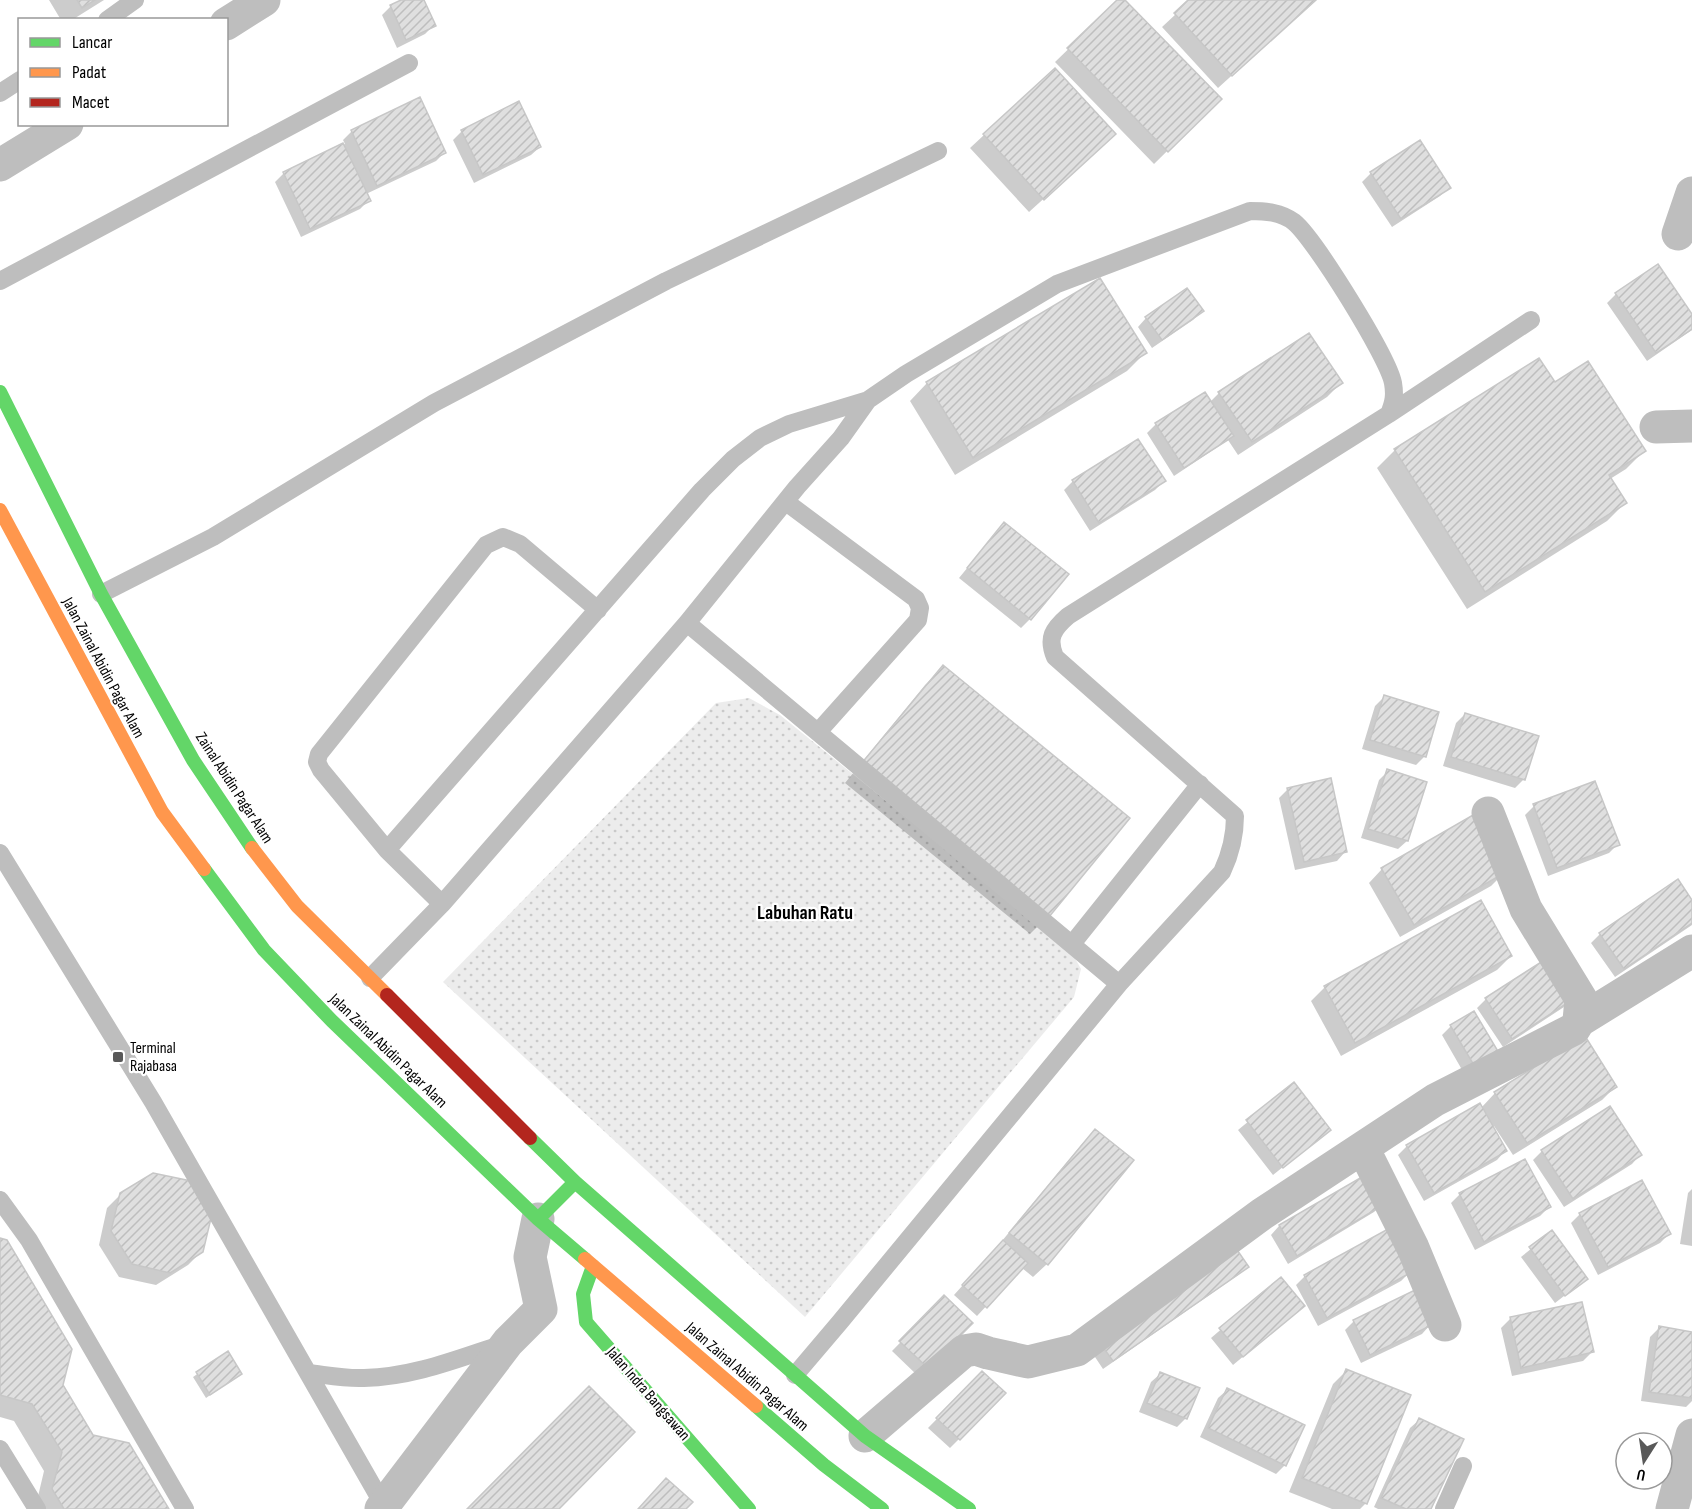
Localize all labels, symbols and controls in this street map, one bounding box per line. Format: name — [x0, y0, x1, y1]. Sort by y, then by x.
legend — [18, 18, 228, 126]
text: Lancar — [72, 32, 112, 53]
text: Padat — [72, 62, 107, 83]
text: Macet — [72, 92, 110, 113]
street label: Jalan Zainal Abidin Pagar Alam — [57, 594, 148, 742]
street label: Zainal Abidin Pagar Alam — [191, 729, 277, 847]
district label: Labuhan Ratu — [757, 901, 853, 925]
street label: Jalan Zainal Abidin Pagar Alam — [324, 989, 451, 1112]
place label: Terminal Rajabasa — [130, 1039, 177, 1076]
marker: Terminal Rajabasa — [111, 1050, 125, 1064]
street label: Jalan Zainal Abidin Pagar Alam — [681, 1318, 812, 1435]
street label: Jalan Indra Bangsawan — [602, 1343, 694, 1445]
north arrow — [1614, 1431, 1674, 1491]
text: U — [1635, 1464, 1647, 1484]

